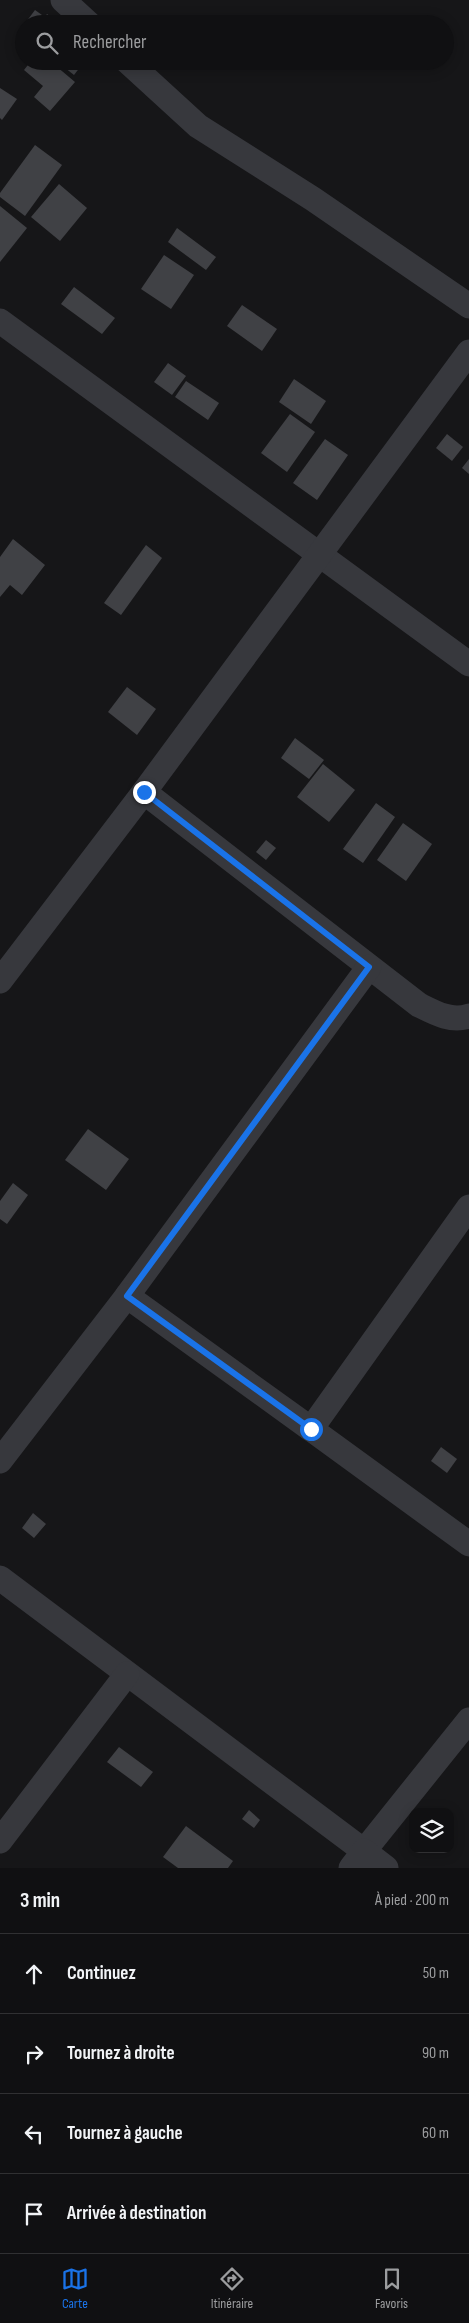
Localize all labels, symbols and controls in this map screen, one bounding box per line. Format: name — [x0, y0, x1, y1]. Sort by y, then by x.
search box — [15, 15, 454, 70]
icon: search — [33, 29, 61, 57]
text: Rechercher — [73, 31, 147, 54]
route end — [133, 781, 156, 804]
route start — [300, 1418, 323, 1441]
map controls — [409, 1808, 454, 1853]
button: layers — [409, 1808, 454, 1853]
text: 3 min — [20, 1888, 60, 1913]
text: À pied · 200 m — [375, 1891, 449, 1910]
icon: ahead — [20, 1960, 48, 1988]
text: Continuez — [67, 1962, 136, 1985]
text: 50 m — [423, 1964, 449, 1983]
icon: right — [20, 2040, 48, 2068]
text: Tournez à droite — [67, 2042, 175, 2065]
text: 90 m — [422, 2044, 449, 2063]
icon: left — [20, 2120, 48, 2148]
text: Tournez à gauche — [67, 2122, 183, 2145]
text: 60 m — [422, 2124, 449, 2143]
icon: arrive — [20, 2200, 48, 2228]
text: Arrivée à destination — [67, 2202, 207, 2225]
tab: Carte — [61, 2265, 89, 2312]
tab: Itinéraire — [211, 2265, 253, 2312]
tab: Favoris — [375, 2265, 408, 2312]

